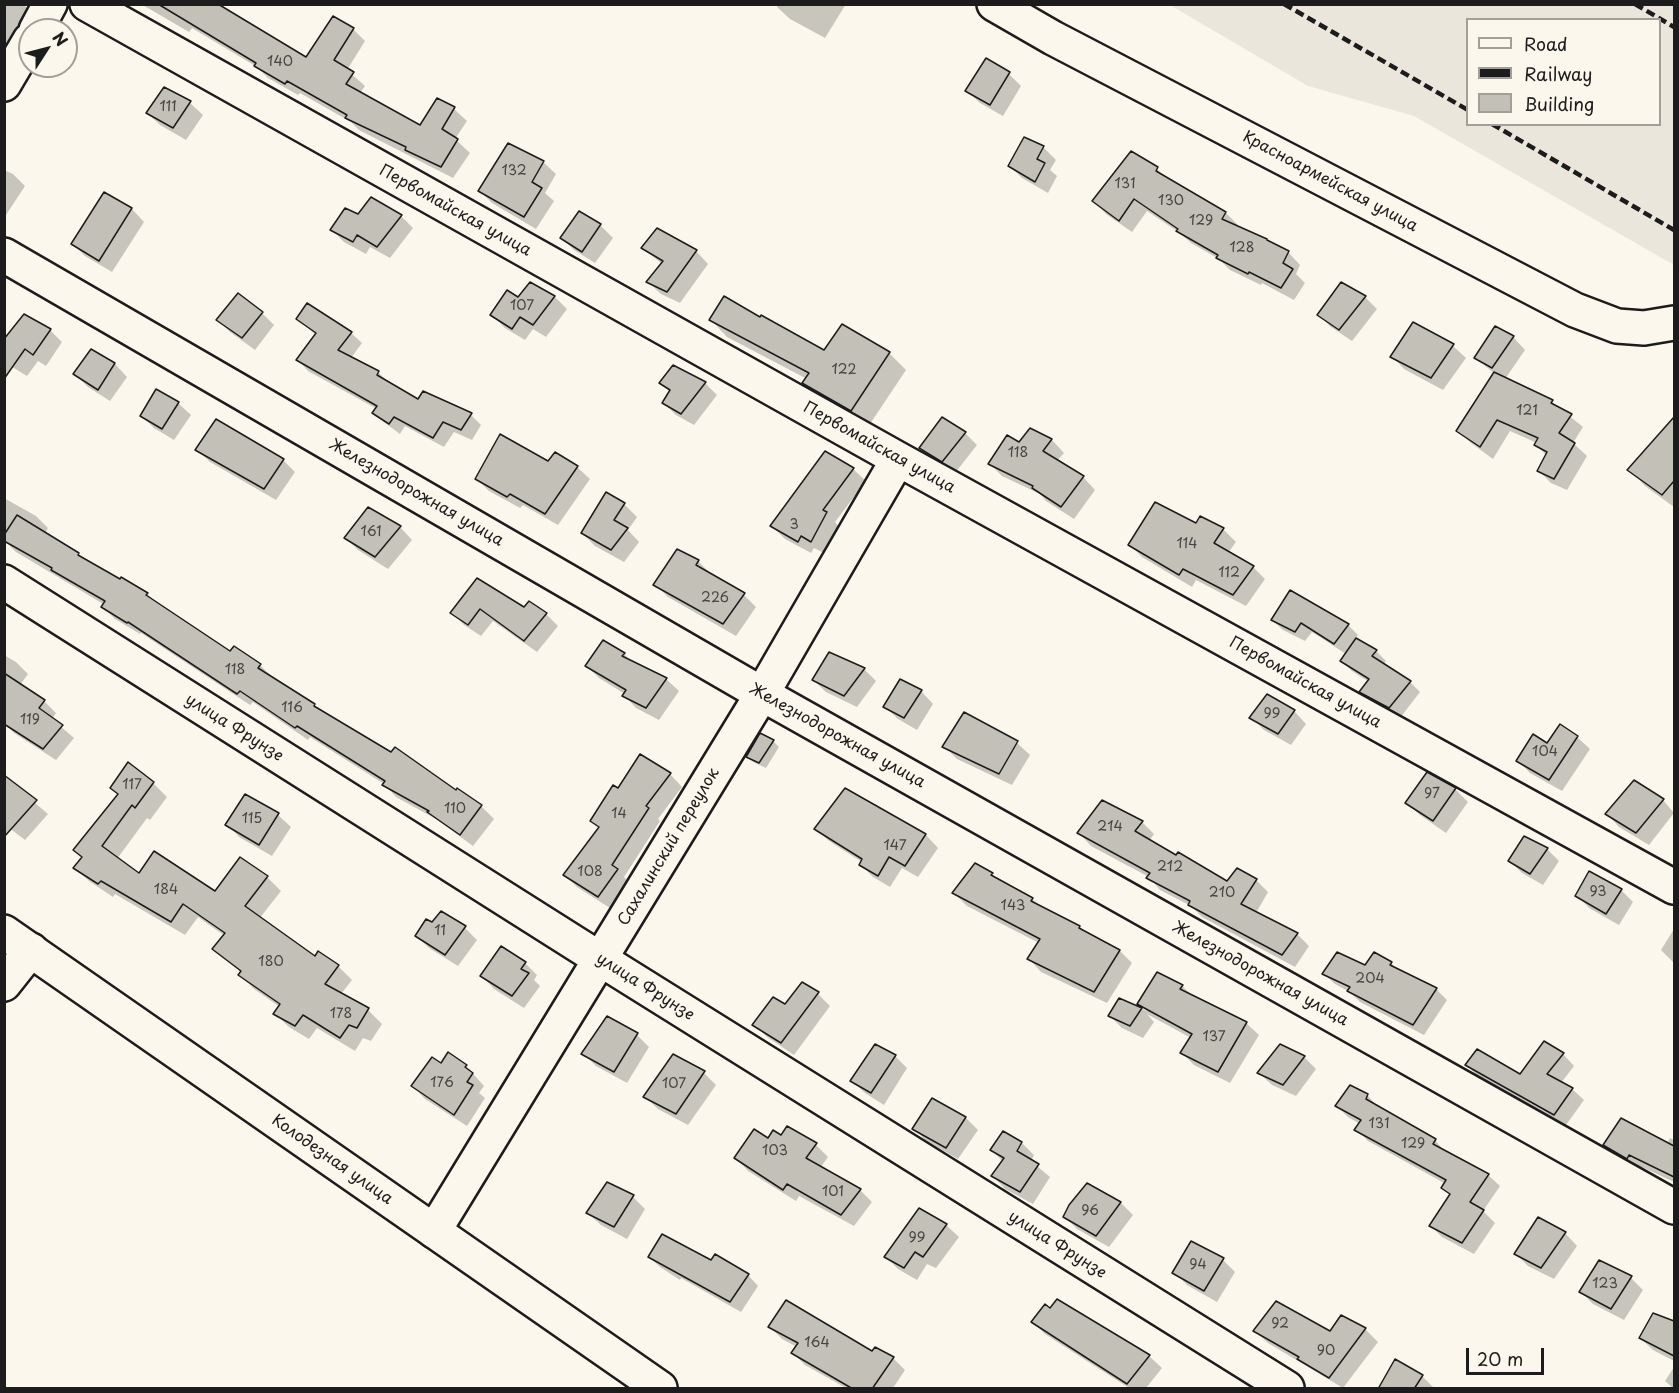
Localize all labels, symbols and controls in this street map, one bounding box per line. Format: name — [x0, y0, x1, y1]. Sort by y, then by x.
north arrow — [18, 18, 78, 78]
legend — [1466, 18, 1661, 126]
text: N — [48, 26, 74, 51]
text: Road — [1524, 30, 1568, 57]
house number: 140 — [267, 54, 293, 70]
text: Railway — [1524, 60, 1592, 87]
text: Building — [1524, 90, 1594, 117]
house number: 111 — [159, 99, 177, 115]
street label: Красноармейская улица — [1239, 128, 1421, 236]
street label: Первомайская улица — [376, 161, 534, 261]
house number: 132 — [501, 163, 527, 179]
house number: 131 — [1115, 176, 1135, 192]
house number: 130 — [1158, 193, 1184, 209]
house number: 129 — [1189, 213, 1213, 229]
house number: 128 — [1230, 240, 1254, 256]
house number: 107 — [510, 298, 534, 314]
house number: 122 — [831, 362, 857, 378]
street label: Первомайская улица — [800, 398, 958, 498]
house number: 121 — [1516, 403, 1538, 419]
street label: Железнодорожная улица — [325, 435, 507, 551]
house number: 118 — [1008, 445, 1028, 461]
house number: 3 — [789, 517, 799, 533]
house number: 161 — [361, 524, 381, 540]
house number: 114 — [1177, 536, 1197, 552]
house number: 112 — [1218, 565, 1240, 581]
house number: 226 — [701, 590, 729, 606]
street label: Первомайская улица — [1226, 633, 1384, 733]
house number: 118 — [225, 662, 245, 678]
street label: Железнодорожная улица — [746, 680, 928, 792]
street label: улица Фрунзе — [181, 690, 287, 766]
house number: 116 — [281, 700, 303, 716]
house number: 99 — [1263, 706, 1281, 722]
house number: 119 — [20, 712, 40, 728]
house number: 104 — [1532, 744, 1558, 760]
street label: Сахалинский переулок — [614, 765, 724, 929]
house number: 117 — [122, 777, 142, 793]
house number: 97 — [1424, 786, 1440, 802]
house number: 110 — [444, 801, 466, 817]
house number: 14 — [611, 806, 627, 822]
house number: 115 — [242, 811, 262, 827]
house number: 214 — [1097, 819, 1123, 835]
house number: 147 — [883, 838, 907, 854]
house number: 212 — [1157, 859, 1183, 875]
house number: 108 — [577, 864, 603, 880]
house number: 184 — [154, 882, 178, 898]
house number: 93 — [1589, 884, 1607, 900]
house number: 210 — [1209, 885, 1235, 901]
house number: 143 — [1001, 898, 1025, 914]
street label: Железнодорожная улица — [1169, 918, 1351, 1030]
house number: 11 — [434, 923, 446, 939]
street label: улица Фрунзе — [592, 949, 698, 1025]
house number: 180 — [258, 954, 284, 970]
house number: 204 — [1355, 971, 1385, 987]
house number: 178 — [330, 1006, 352, 1022]
house number: 137 — [1202, 1029, 1226, 1045]
house number: 176 — [430, 1075, 454, 1091]
house number: 107 — [662, 1076, 686, 1092]
street label: Колодезная улица — [268, 1111, 396, 1209]
house number: 131 — [1369, 1116, 1389, 1132]
house number: 129 — [1401, 1136, 1425, 1152]
house number: 103 — [762, 1143, 788, 1159]
house number: 101 — [822, 1184, 844, 1200]
house number: 96 — [1081, 1203, 1099, 1219]
street label: улица Фрунзе — [1004, 1207, 1110, 1283]
house number: 99 — [908, 1230, 926, 1246]
house number: 94 — [1189, 1257, 1207, 1273]
house number: 123 — [1592, 1276, 1618, 1292]
house number: 92 — [1271, 1316, 1289, 1332]
house number: 164 — [804, 1335, 830, 1351]
scale bar — [1469, 1336, 1547, 1374]
house number: 90 — [1317, 1343, 1335, 1359]
text: 20 m — [1477, 1345, 1523, 1372]

